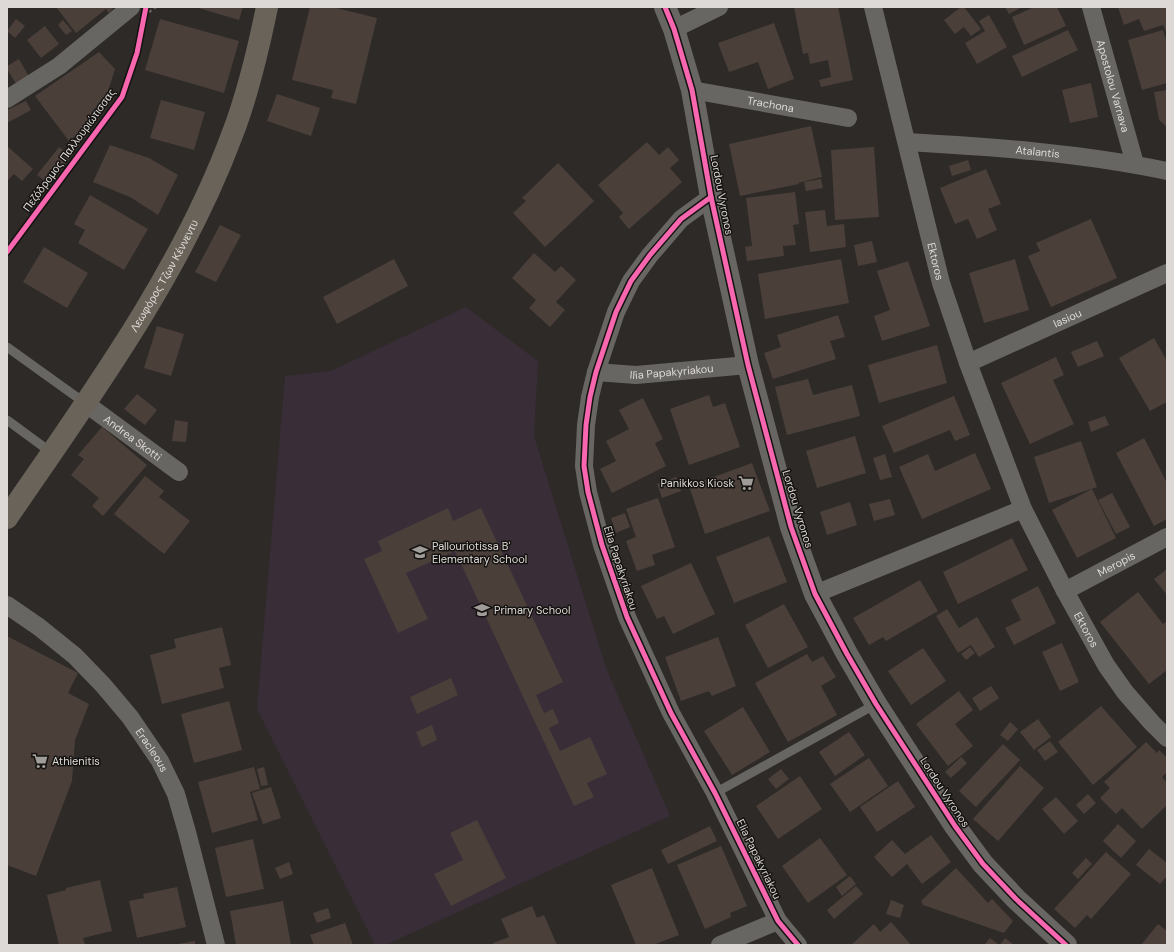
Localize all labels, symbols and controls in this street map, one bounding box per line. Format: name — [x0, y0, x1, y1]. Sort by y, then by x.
street label: Apostolou Varnava — [1094, 38, 1133, 134]
street label: Πεζόδρομος Παλλουριώτισσας — [20, 86, 118, 214]
street label: Trachona — [746, 93, 795, 115]
street label: Atalantis — [1015, 143, 1060, 161]
street label: Lordou Vyronos — [707, 154, 737, 236]
street label: Λεωφόρος Τζων Κέννεντυ — [127, 217, 201, 334]
street label: Ektoros — [924, 241, 947, 282]
street label: Iasiou — [1051, 306, 1084, 331]
street label: Ilia Papakyriakou — [629, 361, 714, 382]
street label: Andrea Skotti — [101, 412, 164, 464]
street label: Lordou Vyronos — [779, 468, 817, 550]
supermarket icon: Panikkos Kiosk — [737, 474, 755, 492]
place label: Panikkos Kiosk — [661, 476, 734, 490]
street label: Elia Papakyriakou — [601, 524, 641, 612]
place label: Pallouriotissa B' Elementary School — [432, 539, 527, 566]
school or university icon: Pallouriotissa B' Elementary School — [411, 543, 429, 561]
street label: Meropis — [1095, 548, 1138, 580]
school or university icon: Primary School — [473, 601, 491, 619]
place label: Primary School — [494, 603, 570, 617]
street label: Ektoros — [1071, 609, 1102, 650]
street label: Eracleous — [133, 725, 171, 774]
supermarket icon: Athienitis — [31, 752, 49, 770]
place label: Athienitis — [52, 754, 100, 768]
street label: Lordou Vyronos — [917, 754, 973, 830]
street label: Elia Papakyriakou — [734, 817, 784, 901]

